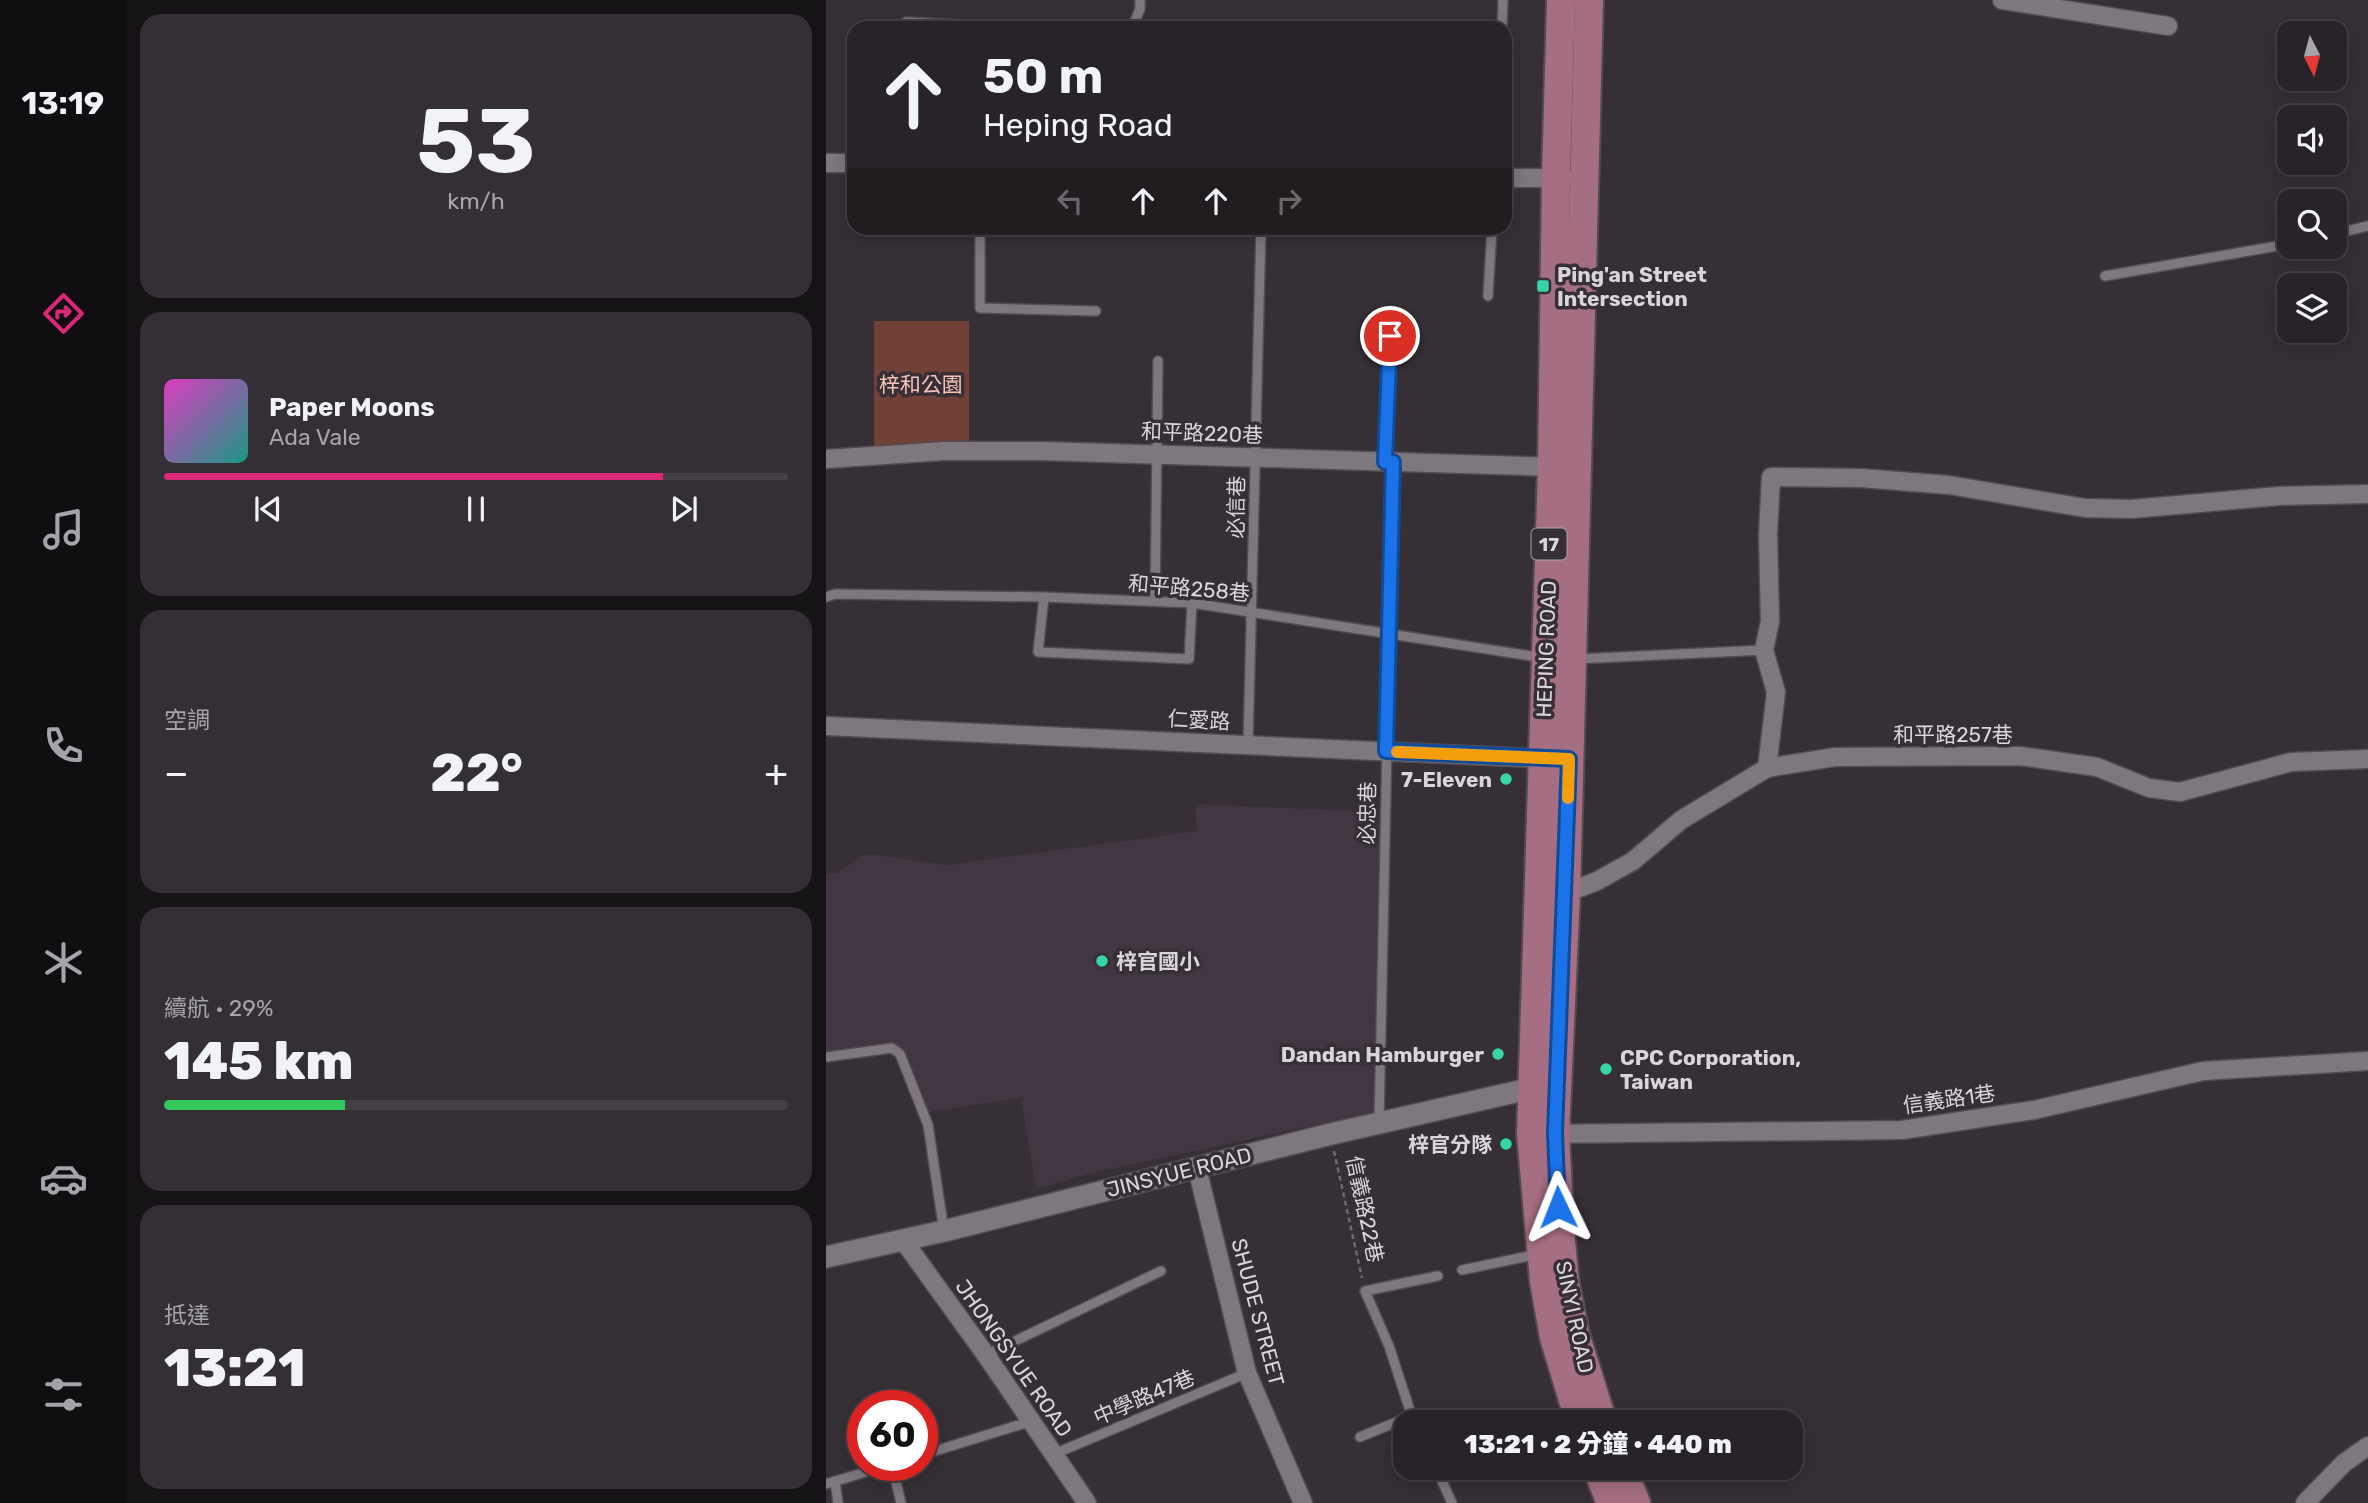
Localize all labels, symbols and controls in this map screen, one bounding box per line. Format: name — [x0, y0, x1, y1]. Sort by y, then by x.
north arrow — [2277, 21, 2347, 91]
map controls — [2277, 21, 2347, 343]
text: 50 m — [983, 47, 1103, 105]
icon: ahead — [868, 49, 959, 140]
text: 13:19 — [22, 84, 104, 122]
text: 53 — [417, 87, 535, 195]
button: sound — [2277, 105, 2347, 175]
text: Heping Road — [983, 106, 1173, 144]
icon: left — [1051, 182, 1089, 220]
icon: ahead — [1124, 182, 1162, 220]
icon: ahead — [1197, 182, 1235, 220]
icon: right — [1270, 182, 1308, 220]
text: km/h — [447, 187, 505, 215]
button: search — [2277, 189, 2347, 259]
place label: Ping'an Street Intersection — [1557, 262, 1707, 311]
button: layers — [2277, 273, 2347, 343]
marker: Ping'an Street Intersection — [1535, 278, 1551, 294]
icon: directions — [39, 289, 88, 338]
pin — [1360, 306, 1420, 366]
icon: arrive — [1371, 317, 1409, 355]
park label: 梓和公園 — [879, 372, 963, 397]
text: Paper Moons — [269, 392, 435, 423]
street label: 和平路220巷 — [1141, 418, 1263, 448]
text: Ada Vale — [269, 423, 361, 451]
street label: 必信巷 — [1223, 475, 1249, 539]
icon: previous — [249, 490, 287, 528]
icon: pause — [457, 490, 495, 528]
icon: next — [665, 490, 703, 528]
icon: music — [39, 505, 88, 554]
road number: 17 — [1532, 528, 1566, 559]
street label: 和平路258巷 — [1127, 570, 1251, 606]
street label: HEPING ROAD — [1531, 580, 1561, 718]
text: 空調 — [164, 706, 210, 734]
street label: 仁愛路 — [1167, 706, 1231, 734]
icon: phone — [39, 721, 88, 770]
street label: 和平路257巷 — [1893, 722, 2013, 747]
text: 22° — [430, 742, 523, 804]
text: − — [164, 750, 189, 796]
text: + — [764, 750, 788, 796]
place label: 7-Eleven — [1401, 767, 1492, 792]
marker: 7-Eleven — [1498, 771, 1514, 787]
street label: 必忠巷 — [1354, 781, 1380, 845]
icon: climate — [39, 938, 88, 987]
place label: 梓官國小 — [1116, 949, 1200, 974]
marker: 梓官國小 — [1094, 953, 1110, 969]
text: 續航 · 29% — [164, 994, 274, 1022]
text: 145 km — [164, 1030, 354, 1092]
place label: Dandan Hamburger — [1281, 1042, 1484, 1067]
place label: CPC Corporation, Taiwan — [1620, 1045, 1801, 1094]
marker: Dandan Hamburger — [1490, 1046, 1506, 1062]
marker: CPC Corporation, Taiwan — [1598, 1061, 1614, 1077]
street label: 信義路1巷 — [1901, 1080, 1997, 1118]
place label: 梓官分隊 — [1408, 1132, 1493, 1157]
marker: 梓官分隊 — [1498, 1136, 1514, 1152]
street label: JINSYUE ROAD — [1104, 1142, 1254, 1202]
street label: 信義路22巷 — [1341, 1153, 1389, 1265]
icon: car — [39, 1154, 88, 1203]
position arrow — [1521, 1170, 1595, 1244]
street label: SHUDE STREET — [1226, 1236, 1290, 1388]
street label: SINYI ROAD — [1551, 1259, 1599, 1375]
street label: JHONGSYUE ROAD — [950, 1275, 1078, 1441]
text: 抵達 — [164, 1301, 210, 1329]
text: 13:21 — [164, 1337, 306, 1399]
street label: 中學路47巷 — [1090, 1365, 1198, 1429]
icon: filters — [39, 1370, 88, 1419]
speed limit sign: 60 — [847, 1390, 938, 1481]
text: 13:21 · 2 分鐘 · 440 m — [1464, 1429, 1732, 1460]

